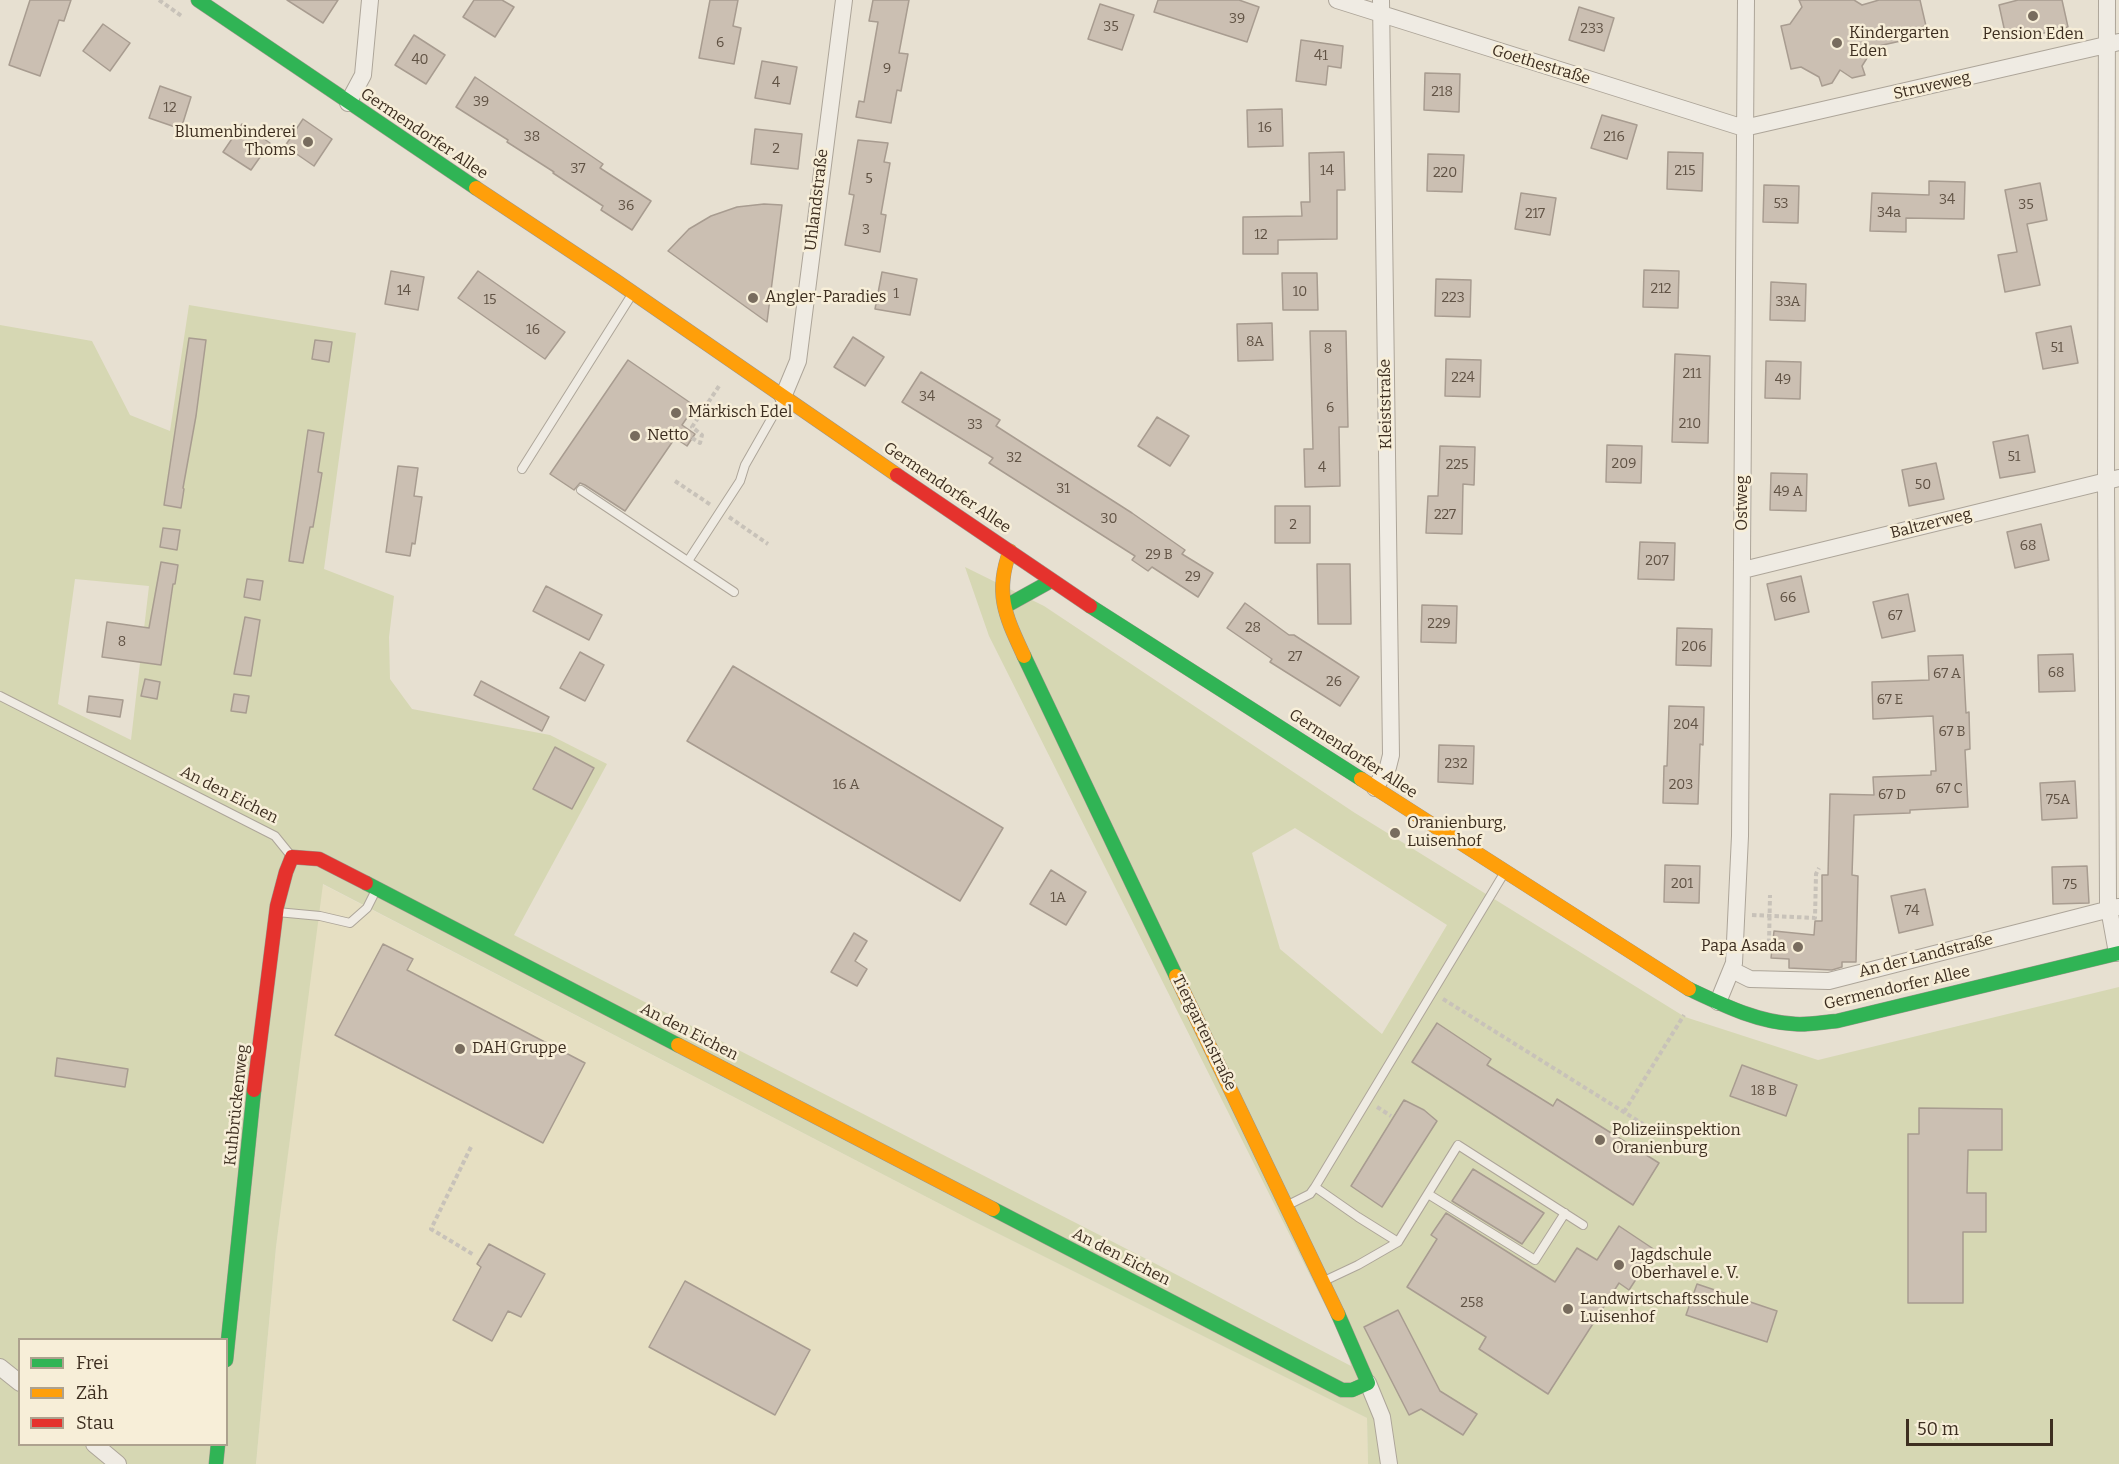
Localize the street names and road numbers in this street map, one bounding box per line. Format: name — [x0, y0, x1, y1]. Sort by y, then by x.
street label: Goethestraße — [1490, 41, 1592, 89]
street label: Struveweg — [1892, 68, 1972, 104]
street label: Germendorfer Allee — [357, 84, 491, 184]
street label: Uhlandstraße — [801, 148, 833, 252]
street label: Kleiststraße — [1376, 359, 1396, 449]
street label: Germendorfer Allee — [880, 438, 1014, 538]
street label: Ostweg — [1733, 475, 1753, 531]
street label: Baltzerweg — [1888, 505, 1974, 543]
street label: Germendorfer Allee — [1285, 705, 1421, 803]
street label: An den Eichen — [177, 762, 281, 828]
street label: An der Landstraße — [1857, 930, 1995, 982]
street label: Germendorfer Allee — [1822, 962, 1972, 1014]
street label: Tiergartenstraße — [1168, 972, 1240, 1094]
street label: An den Eichen — [637, 999, 741, 1065]
street label: Kuhbrückenweg — [221, 1043, 253, 1167]
street label: An den Eichen — [1069, 1224, 1173, 1290]

